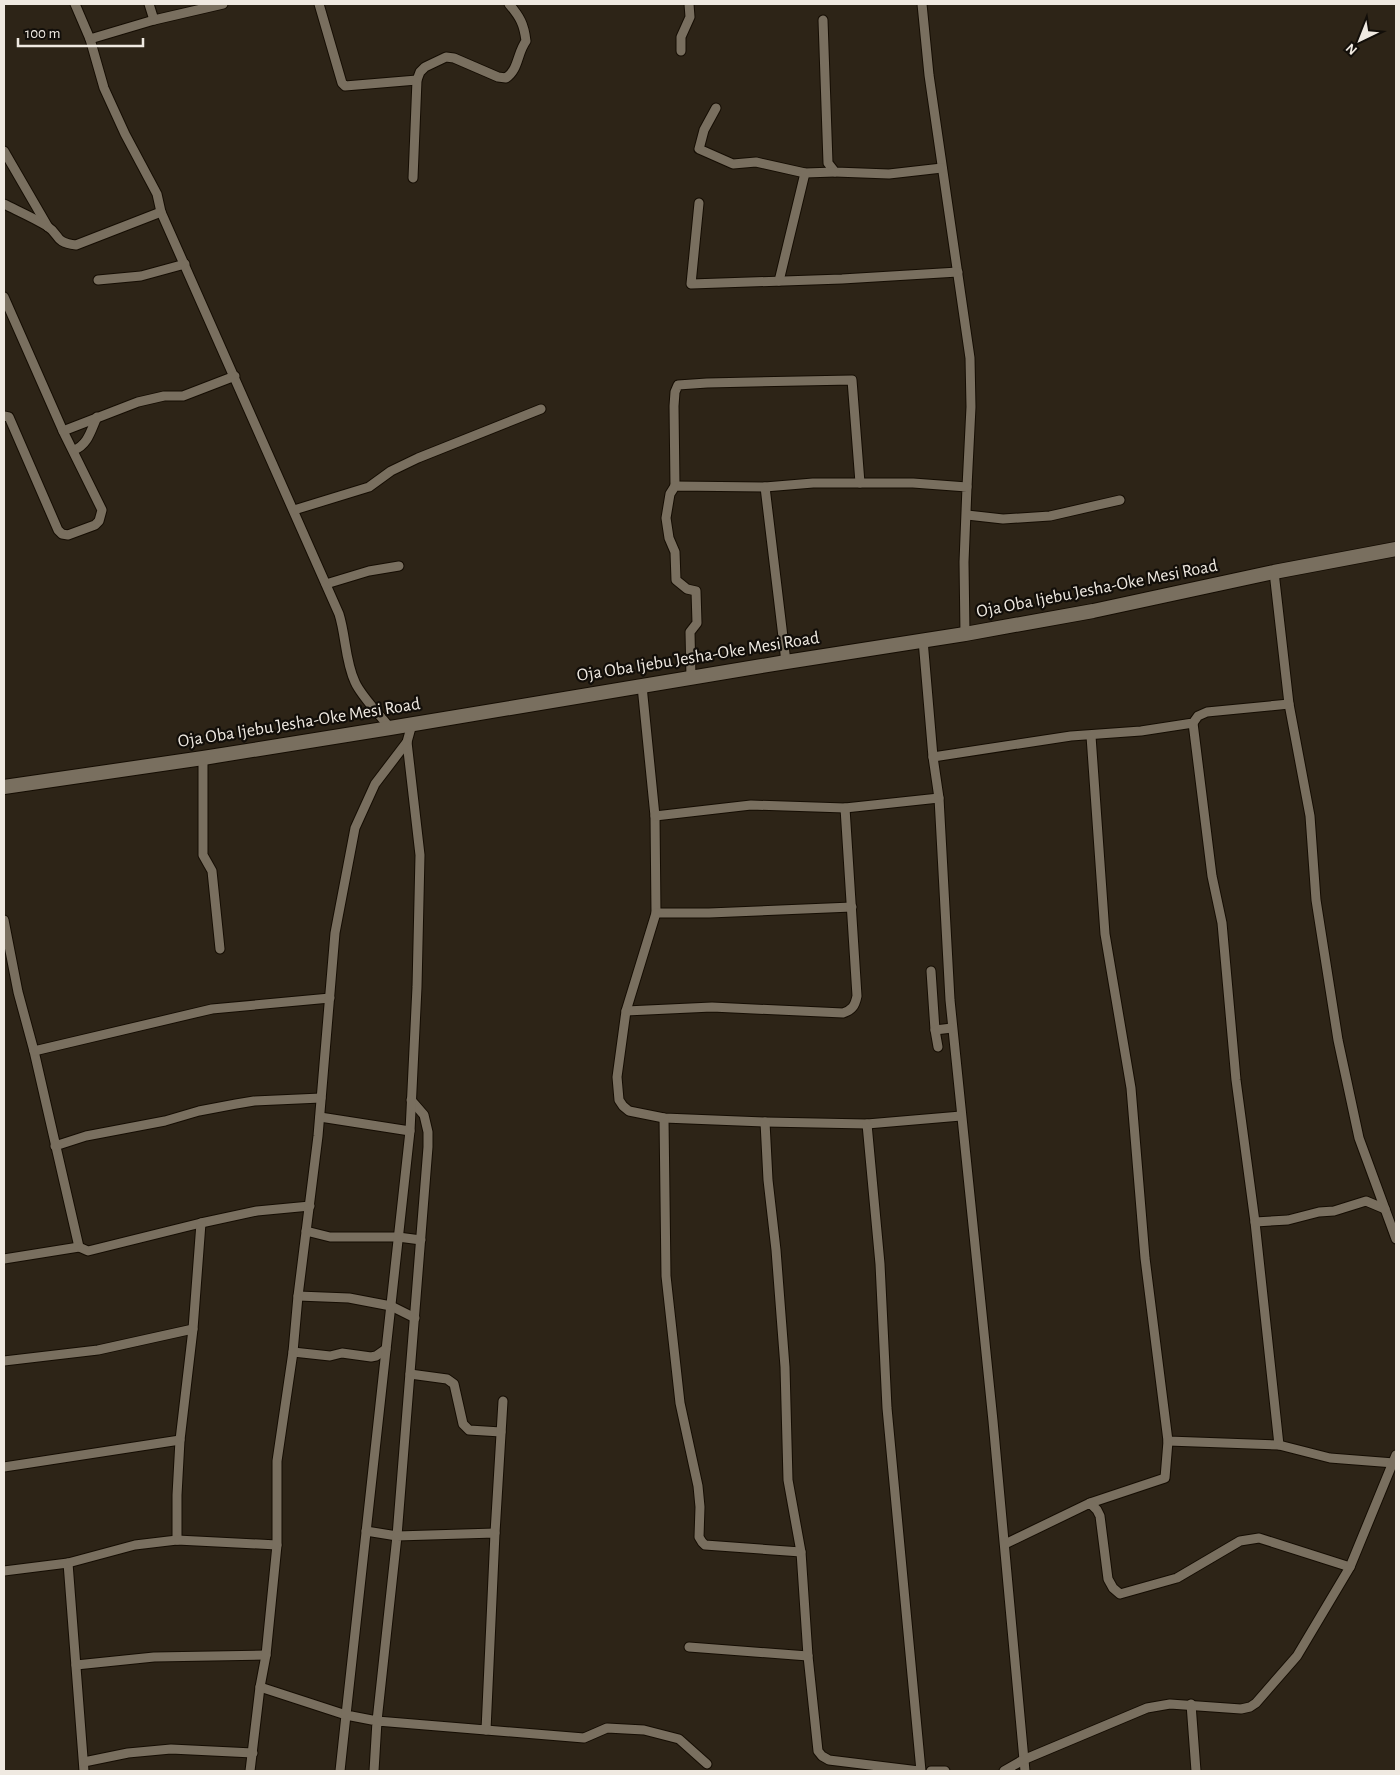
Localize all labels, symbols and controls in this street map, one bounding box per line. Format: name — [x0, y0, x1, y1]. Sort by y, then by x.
scale bar — [18, 15, 142, 47]
north arrow — [1335, 15, 1385, 65]
text: 100 m — [25, 26, 60, 41]
text: N — [1343, 40, 1360, 57]
street label: Oja Oba Ijebu Jesha-Oke Mesi Road — [975, 557, 1219, 621]
street label: Oja Oba Ijebu Jesha-Oke Mesi Road — [575, 629, 821, 685]
street label: Oja Oba Ijebu Jesha-Oke Mesi Road — [176, 695, 422, 751]

